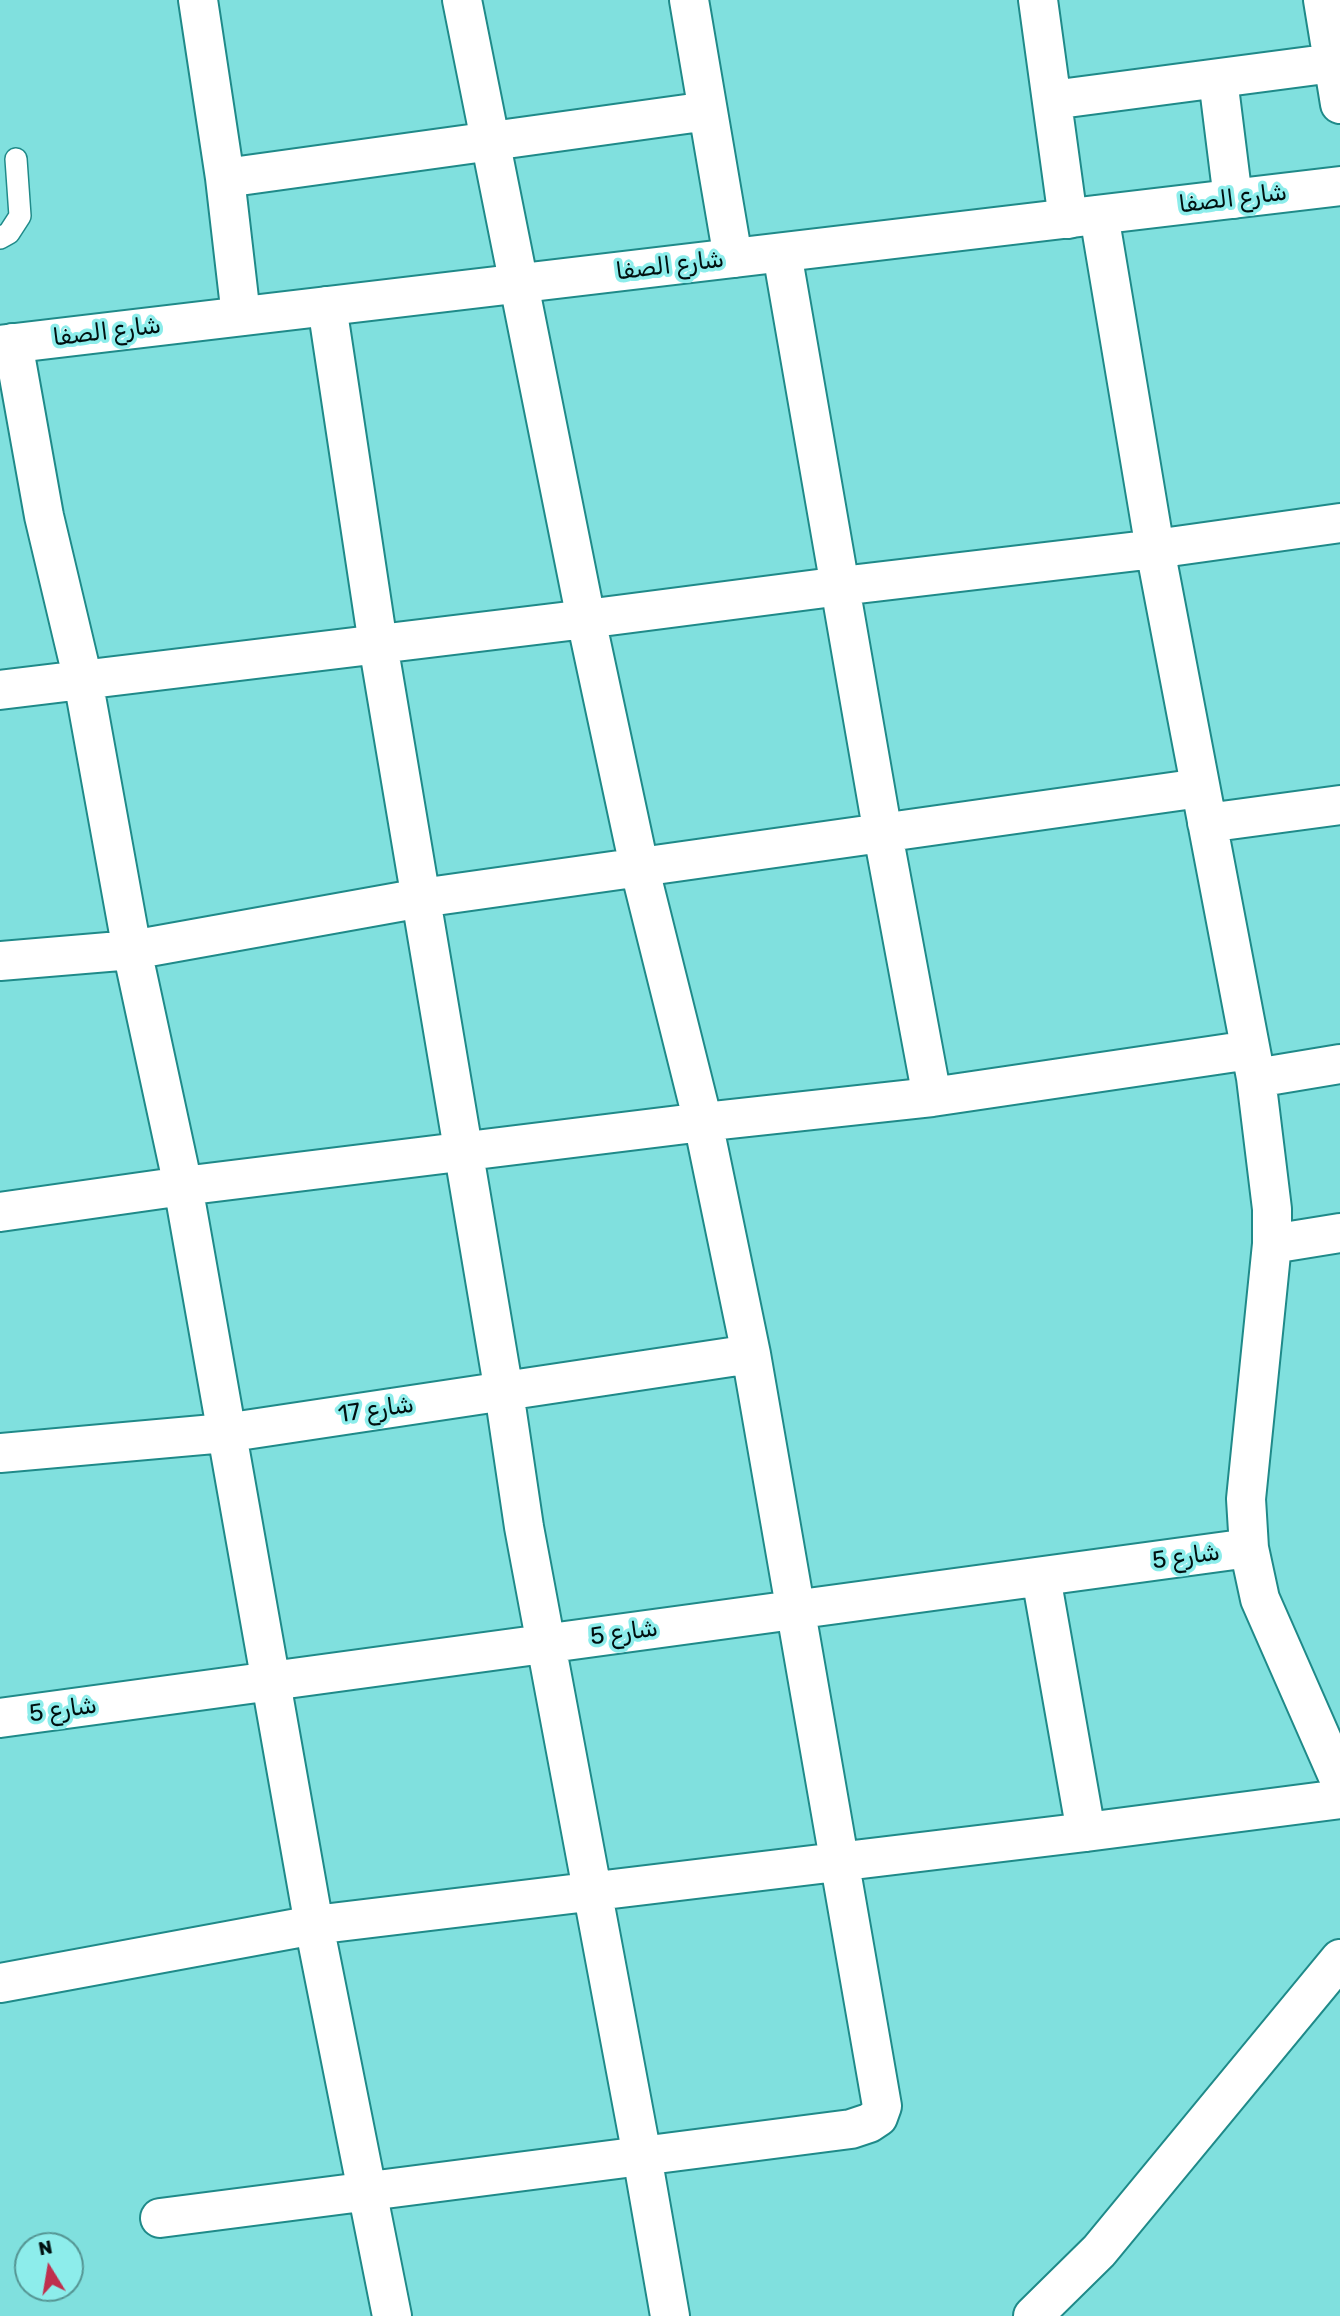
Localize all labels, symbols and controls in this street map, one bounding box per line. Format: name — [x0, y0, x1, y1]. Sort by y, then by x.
street label: شارع الصفا — [1177, 178, 1289, 220]
street label: شارع الصفا — [614, 245, 726, 287]
street label: شارع الصفا — [51, 311, 163, 353]
street label: شارع 17 — [336, 1390, 416, 1430]
street label: شارع 5 — [1150, 1538, 1222, 1576]
street label: شارع 5 — [588, 1614, 660, 1652]
street label: شارع 5 — [27, 1691, 99, 1729]
north arrow — [14, 2232, 84, 2302]
text: N — [36, 2235, 54, 2260]

